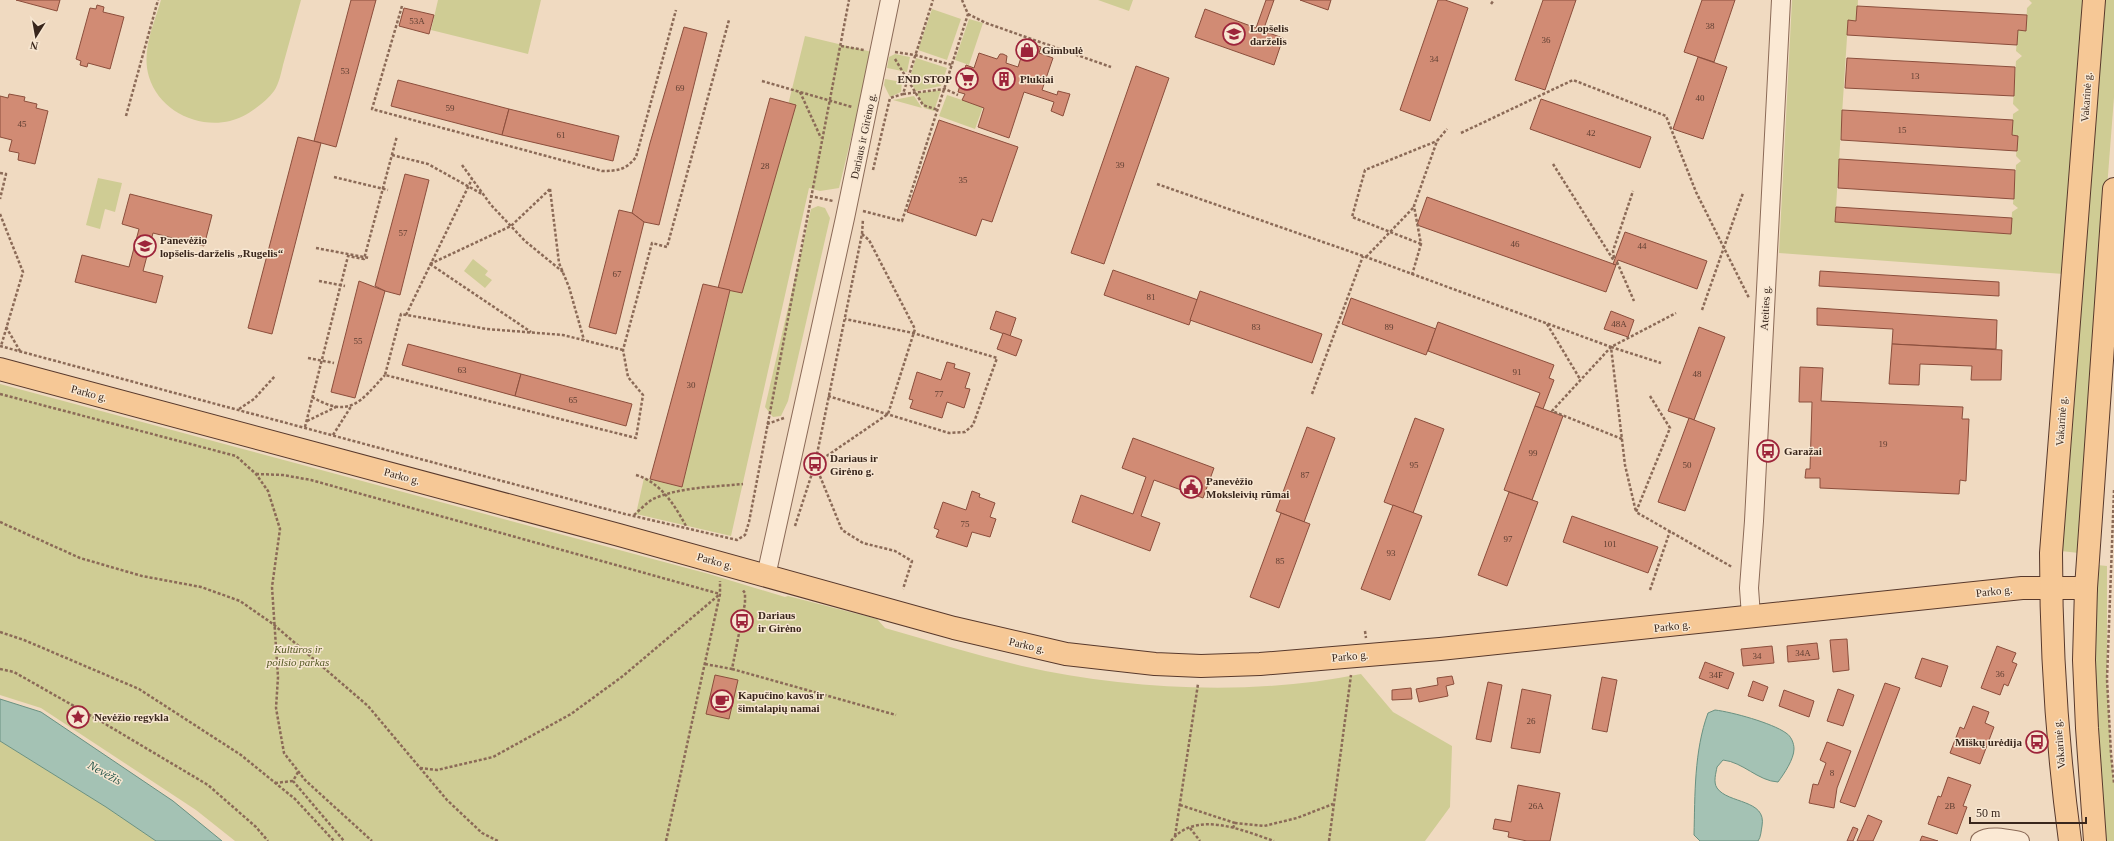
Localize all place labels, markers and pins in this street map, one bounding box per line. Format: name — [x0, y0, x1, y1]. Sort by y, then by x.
school or university icon: Lopšelis darželis — [1221, 21, 1247, 47]
place label: Lopšelis darželis — [1250, 22, 1289, 47]
shop icon: Gimbulė — [1014, 37, 1040, 63]
place label: Gimbulė — [1042, 44, 1083, 56]
supermarket icon: END STOP — [954, 66, 980, 92]
building icon: Plukiai — [991, 66, 1017, 92]
place label: END STOP — [897, 73, 952, 85]
place label: Plukiai — [1020, 73, 1054, 85]
school or university icon: Panevėžio lopšelis-darželis „Rugelis“ — [132, 233, 158, 259]
place label: Panevėžio lopšelis-darželis „Rugelis“ — [160, 234, 284, 259]
bus stop icon: Garažai — [1755, 438, 1781, 464]
place label: Garažai — [1784, 445, 1822, 457]
bus stop icon: Dariaus ir Girėno g. — [802, 451, 828, 477]
place label: Dariaus ir Girėno g. — [830, 452, 878, 477]
public building icon: Panevėžio Moksleivių rūmai — [1178, 474, 1204, 500]
place label: Panevėžio Moksleivių rūmai — [1206, 475, 1289, 500]
bus stop icon: Dariaus ir Girėno — [729, 608, 755, 634]
place label: Dariaus ir Girėno — [758, 609, 802, 634]
cafe icon: Kapučino kavos ir šimtalapių namai — [709, 688, 735, 714]
place label: Kapučino kavos ir šimtalapių namai — [738, 689, 824, 714]
place icon: Nevėžio regykla — [65, 704, 91, 730]
place label: Nevėžio regykla — [94, 711, 169, 723]
bus stop icon: Miškų urėdija — [2024, 729, 2050, 755]
place label: Miškų urėdija — [1955, 736, 2022, 748]

